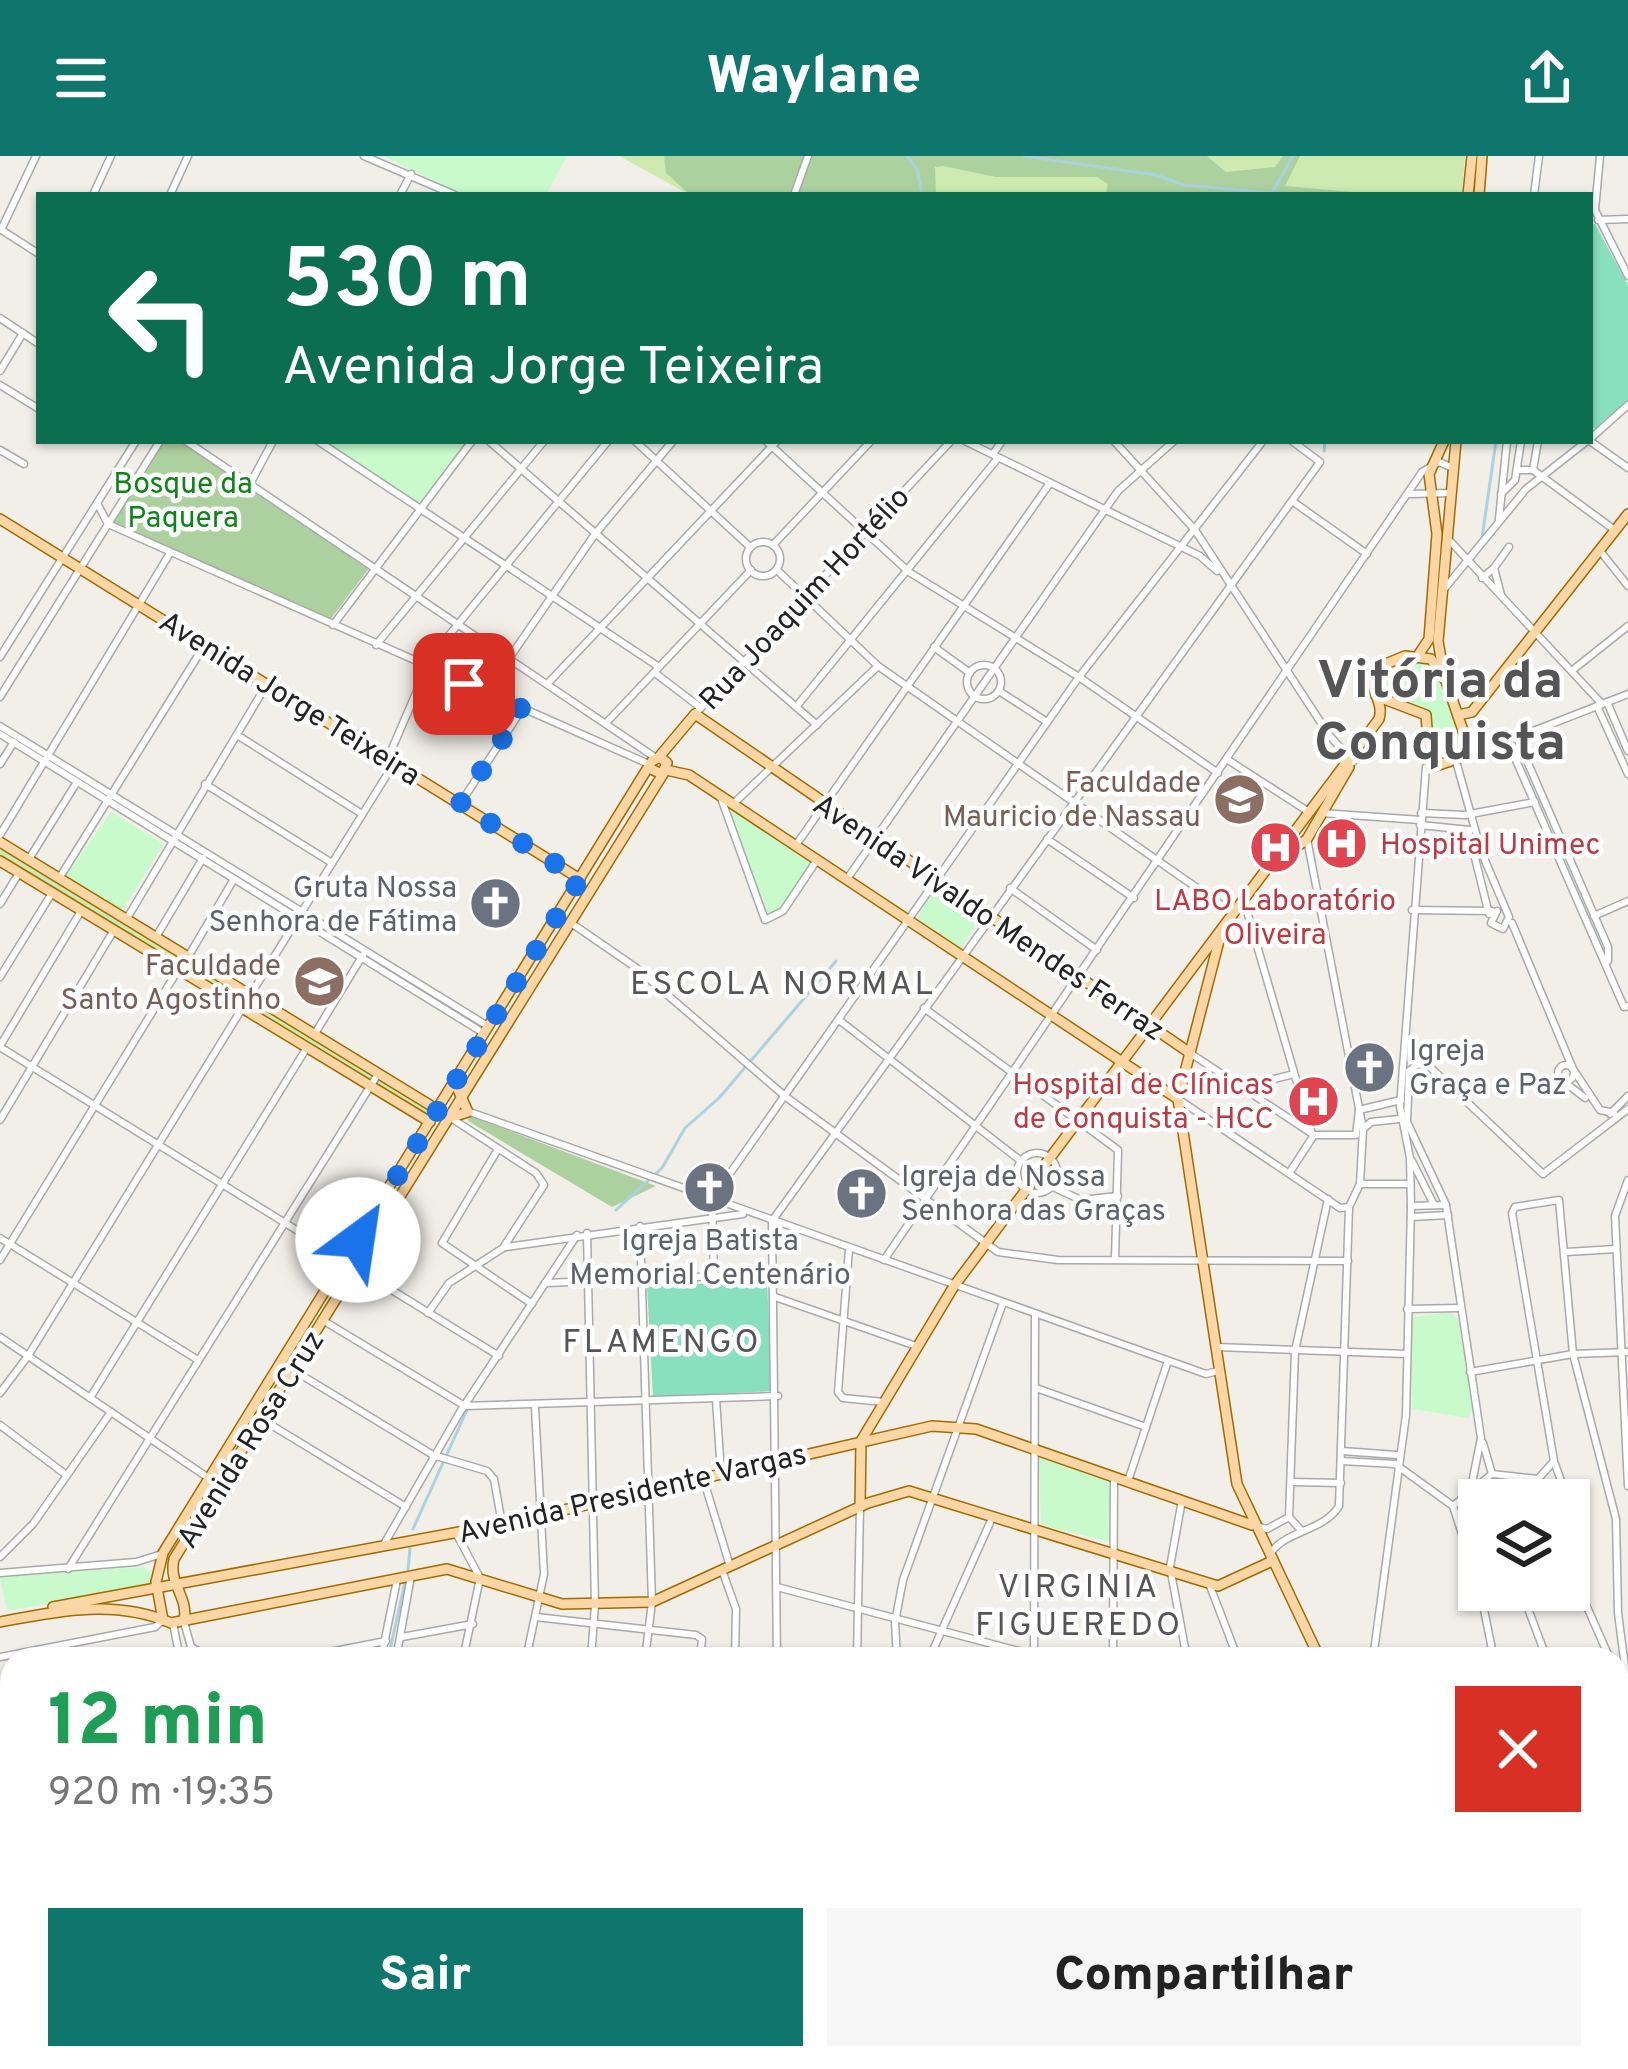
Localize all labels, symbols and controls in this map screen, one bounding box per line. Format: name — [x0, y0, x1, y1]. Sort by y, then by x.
text: Waylane — [707, 44, 921, 113]
icon: menu — [48, 45, 114, 111]
icon: share — [1514, 45, 1580, 111]
text: 530 m — [282, 231, 532, 337]
icon: left — [84, 240, 240, 396]
text: Avenida Jorge Teixeira — [282, 335, 824, 404]
park label: Bosque da Paquera — [113, 467, 253, 538]
street label: Rua Joaquim Hortélio — [693, 480, 919, 719]
street label: Avenida Jorge Teixeira — [151, 605, 426, 796]
pin — [413, 633, 515, 735]
district label: Vitória da Conquista — [1314, 649, 1566, 780]
icon: arrive — [431, 651, 497, 717]
place label: Faculdade Mauricio de Nassau — [943, 766, 1201, 837]
school or university icon: Faculdade Mauricio de Nassau — [1212, 771, 1268, 827]
street label: Avenida Vivaldo Mendes Ferraz — [805, 787, 1170, 1051]
hospital icon: Hospital Unimec — [1313, 816, 1369, 872]
hospital icon: LABO Laboratório Oliveira — [1247, 820, 1303, 876]
place label: Hospital Unimec — [1380, 828, 1601, 865]
place label: Gruta Nossa Senhora de Fátima — [208, 871, 457, 942]
church icon: Gruta Nossa Senhora de Fátima — [468, 876, 524, 932]
place label: LABO Laboratório Oliveira — [1154, 884, 1396, 955]
place label: Faculdade Santo Agostinho — [60, 949, 281, 1020]
school or university icon: Faculdade Santo Agostinho — [292, 954, 348, 1010]
district label: ESCOLA NORMAL — [630, 965, 936, 1007]
place label: Igreja Graça e Paz — [1409, 1034, 1567, 1105]
church icon: Igreja Graça e Paz — [1342, 1039, 1398, 1095]
place label: Hospital de Clínicas de Conquista - HCC — [1012, 1068, 1274, 1139]
hospital icon: Hospital de Clínicas de Conquista - HCC — [1285, 1073, 1341, 1129]
church icon: Igreja Batista Memorial Centenário — [682, 1160, 738, 1216]
place label: Igreja de Nossa Senhora das Graças — [901, 1160, 1166, 1231]
church icon: Igreja de Nossa Senhora das Graças — [834, 1165, 890, 1221]
position arrow — [295, 1177, 421, 1303]
place label: Igreja Batista Memorial Centenário — [569, 1224, 851, 1295]
district label: FLAMENGO — [562, 1323, 762, 1365]
street label: Avenida Rosa Cruz — [170, 1325, 334, 1556]
street label: Avenida Presidente Vargas — [455, 1437, 810, 1554]
map controls — [1458, 1479, 1590, 1611]
button: layers — [1458, 1479, 1590, 1611]
district label: VIRGINIA FIGUEREDO — [975, 1568, 1183, 1648]
text: 12 min — [48, 1679, 268, 1771]
button: close — [1455, 1686, 1581, 1812]
text: 920 m · 19:35 — [48, 1770, 275, 1819]
button: Sair — [48, 1908, 803, 2046]
button: Compartilhar — [827, 1908, 1581, 2046]

